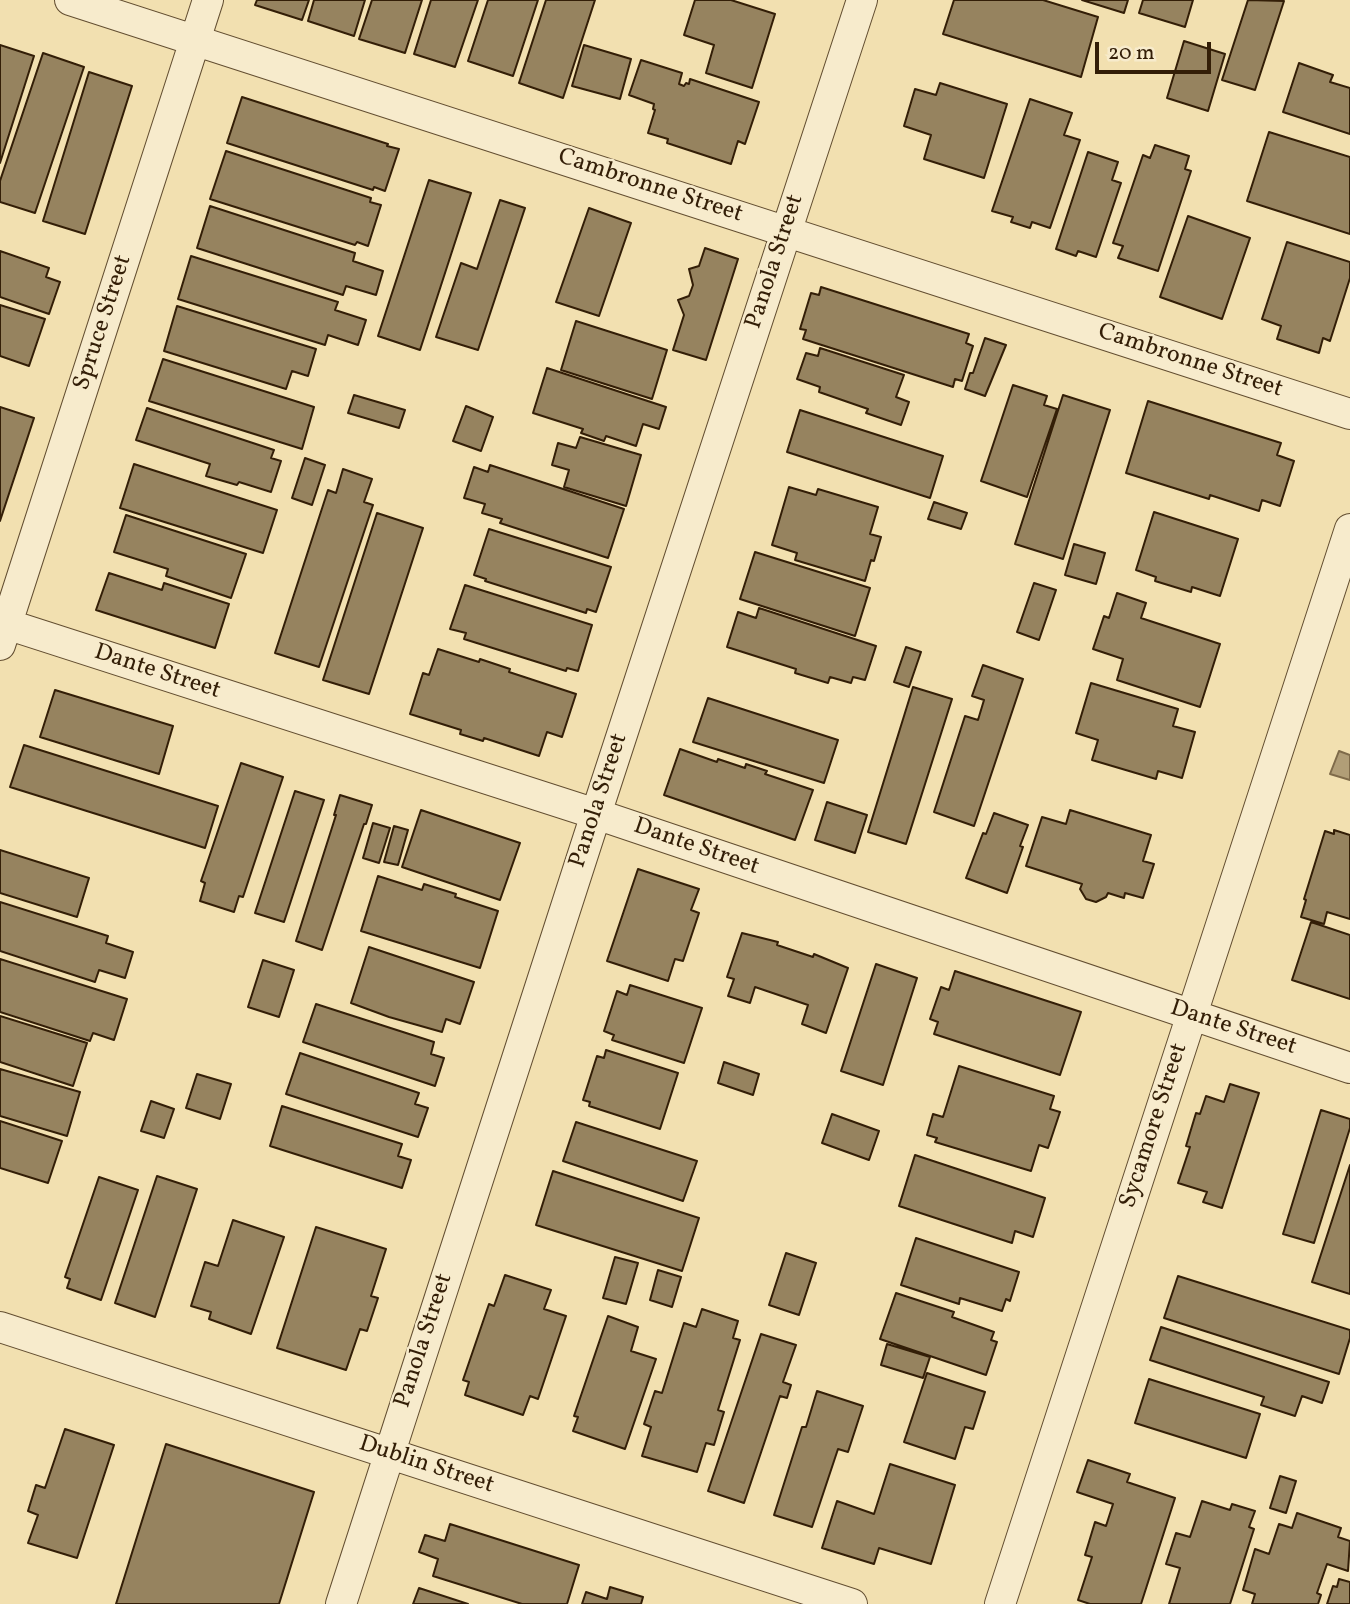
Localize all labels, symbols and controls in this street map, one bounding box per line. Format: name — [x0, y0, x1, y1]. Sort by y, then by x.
scale bar — [1098, 28, 1214, 72]
text: 20 m — [1108, 39, 1154, 68]
street label: Cambronne Street — [554, 144, 746, 230]
street label: Panola Street — [741, 191, 811, 333]
street label: Spruce Street — [69, 252, 139, 394]
street label: Cambronne Street — [1094, 319, 1286, 405]
street label: Dante Street — [90, 639, 224, 707]
street label: Panola Street — [565, 730, 635, 872]
street label: Dante Street — [629, 813, 763, 883]
street label: Dante Street — [1166, 995, 1300, 1063]
street label: Sycamore Street — [1115, 1040, 1195, 1212]
street label: Panola Street — [390, 1270, 460, 1412]
street label: Dublin Street — [355, 1431, 497, 1501]

